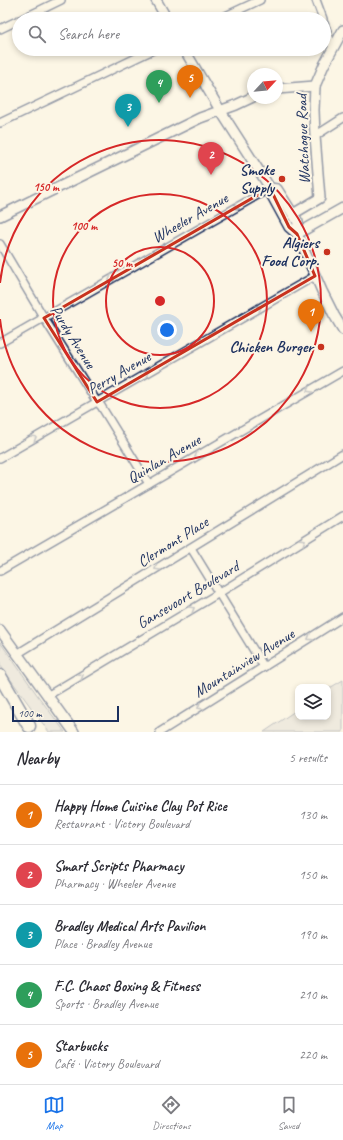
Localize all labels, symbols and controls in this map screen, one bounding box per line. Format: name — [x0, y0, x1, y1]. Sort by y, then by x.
search box — [12, 12, 331, 56]
icon: search — [26, 23, 48, 45]
text: Search here — [58, 25, 119, 44]
pin: 5 — [177, 65, 203, 98]
north arrow — [247, 68, 283, 104]
pin: 4 — [146, 70, 172, 103]
street label: Watchogue Road — [291, 91, 315, 184]
pin: 3 — [115, 94, 141, 127]
pin: 2 — [198, 142, 224, 175]
place label: Smoke Supply — [240, 160, 276, 198]
marker: Smoke Supply — [277, 174, 287, 184]
text: 150 m — [33, 179, 60, 195]
street label: Wheeler Avenue — [149, 187, 233, 248]
one-way arrow — [233, 203, 240, 210]
text: 100 m — [71, 218, 98, 234]
place label: Algiers Food Corp. — [261, 233, 320, 271]
marker: Algiers Food Corp. — [322, 247, 332, 257]
text: 50 m — [112, 255, 133, 271]
one-way arrow — [108, 275, 115, 282]
centre of rings — [153, 294, 167, 308]
pin: 1 — [298, 299, 324, 332]
street label: Purdy Avenue — [46, 302, 101, 374]
one-way arrow — [255, 306, 262, 313]
your location — [157, 320, 177, 340]
place label: Chicken Burger — [229, 337, 315, 357]
marker: Chicken Burger — [316, 342, 326, 352]
street label: Perry Avenue — [84, 346, 156, 399]
one-way arrow — [142, 371, 149, 378]
one-way arrow — [306, 386, 313, 393]
street label: Quinlan Avenue — [124, 429, 206, 488]
one-way arrow — [30, 436, 37, 443]
one-way arrow — [194, 451, 201, 458]
street label: Clermont Place — [134, 511, 214, 572]
one-way arrow — [299, 538, 306, 546]
street label: Gansevoort Boulevard — [133, 555, 245, 633]
one-way arrow — [154, 564, 161, 571]
one-way arrow — [188, 606, 195, 614]
street label: Mountainview Avenue — [190, 623, 300, 702]
one-way arrow — [307, 633, 314, 641]
one-way arrow — [77, 674, 84, 681]
map controls — [295, 684, 331, 720]
button: layers — [295, 684, 331, 720]
one-way arrow — [197, 702, 204, 710]
scale bar — [12, 704, 119, 723]
text: 100 m — [18, 706, 42, 720]
text: Nearby — [16, 748, 59, 769]
text: 5 results — [289, 750, 327, 766]
text: Happy Home Cuisine Clay Pot Rice — [54, 797, 227, 816]
text: 1 — [26, 807, 32, 823]
text: 130 m — [299, 807, 327, 823]
text: Restaurant · Victory Boulevard — [54, 816, 190, 832]
text: Smart Scripts Pharmacy — [54, 857, 184, 876]
text: 2 — [26, 867, 32, 883]
text: 150 m — [299, 867, 327, 883]
text: Pharmacy · Wheeler Avenue — [54, 876, 175, 892]
text: Bradley Medical Arts Pavilion — [54, 917, 205, 936]
text: 3 — [26, 927, 32, 943]
text: 190 m — [299, 927, 327, 943]
text: Place · Bradley Avenue — [54, 936, 152, 952]
text: F.C. Chaos Boxing & Fitness — [54, 977, 200, 996]
text: 4 — [26, 987, 32, 1003]
text: 210 m — [299, 987, 327, 1003]
text: Sports · Bradley Avenue — [54, 996, 158, 1012]
text: Starbucks — [54, 1037, 107, 1056]
text: 5 — [26, 1047, 32, 1063]
text: 220 m — [299, 1047, 327, 1063]
text: Café · Victory Boulevard — [54, 1056, 159, 1072]
tab: Map — [43, 1094, 65, 1132]
tab: Directions — [152, 1094, 191, 1132]
tab: Saved — [278, 1094, 300, 1132]

